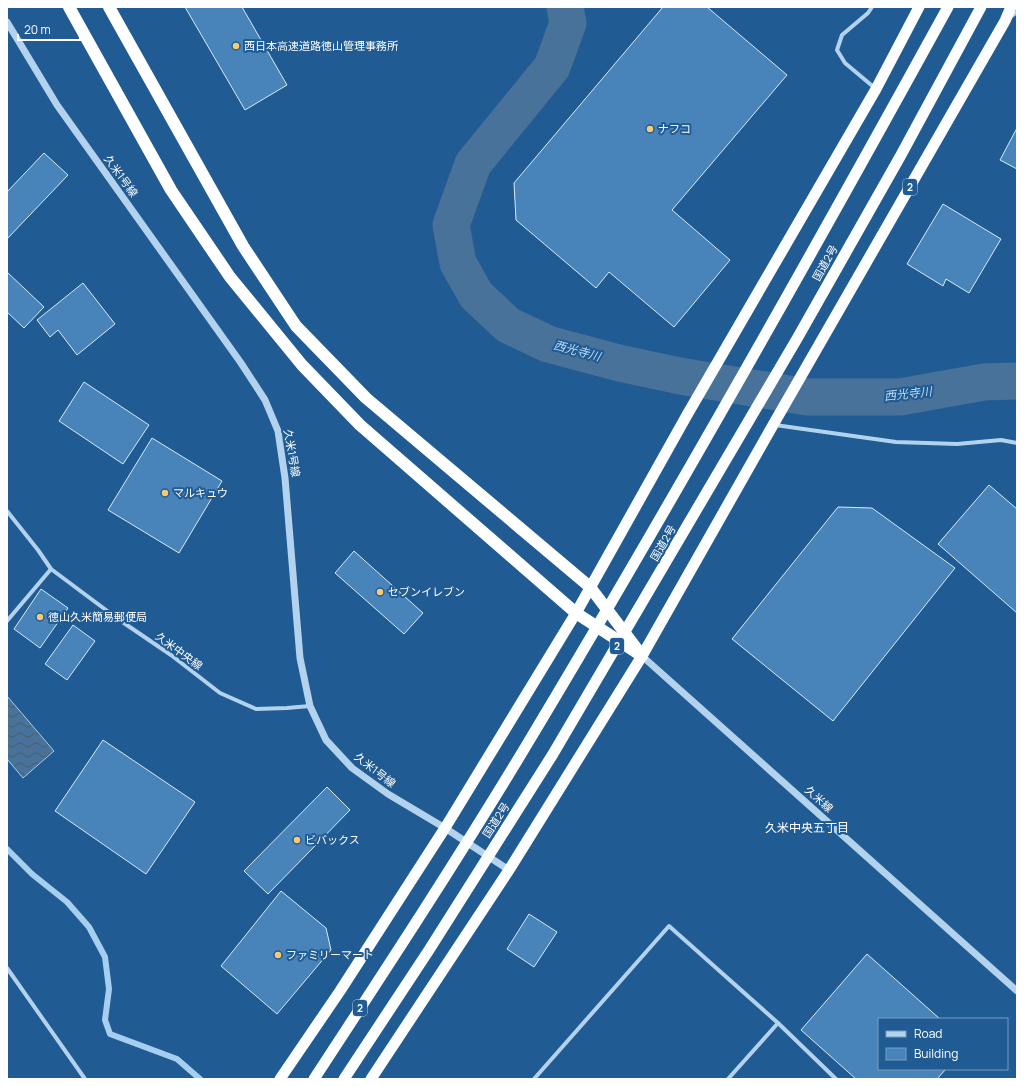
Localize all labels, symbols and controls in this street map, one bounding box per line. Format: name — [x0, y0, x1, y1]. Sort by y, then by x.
scale bar — [18, 16, 80, 42]
text: 20 m — [24, 21, 51, 38]
place label: 西日本高速道路徳山管理事務所 — [244, 38, 399, 53]
marker: 西日本高速道路徳山管理事務所 — [231, 41, 241, 51]
place label: ナフコ — [658, 121, 691, 136]
marker: ナフコ — [645, 124, 655, 134]
street label: 久米1号線 — [101, 152, 142, 200]
road number: 2 — [903, 179, 917, 195]
street label: 国道2号 — [808, 242, 841, 284]
water label: 西光寺川 — [552, 336, 604, 365]
water label: 西光寺川 — [883, 382, 935, 404]
street label: 久米1号線 — [281, 428, 304, 478]
place label: マルキュウ — [173, 485, 228, 500]
marker: マルキュウ — [160, 488, 170, 498]
street label: 国道2号 — [646, 522, 679, 564]
place label: セブンイレブン — [388, 584, 465, 599]
marker: セブンイレブン — [375, 587, 385, 597]
place label: 徳山久米簡易郵便局 — [48, 609, 147, 624]
marker: 徳山久米簡易郵便局 — [35, 612, 45, 622]
street label: 久米中央線 — [153, 628, 206, 673]
road number: 2 — [610, 638, 624, 654]
street label: 久米1号線 — [352, 749, 399, 790]
street label: 久米線 — [802, 782, 837, 815]
street label: 国道2号 — [479, 799, 513, 840]
district label: 久米中央五丁目 — [765, 819, 849, 836]
place label: ビバックス — [305, 832, 360, 847]
marker: ビバックス — [292, 835, 302, 845]
place label: ファミリーマート — [286, 947, 374, 962]
marker: ファミリーマート — [273, 950, 283, 960]
road number: 2 — [353, 1000, 367, 1016]
legend — [878, 1018, 1008, 1070]
text: Road — [914, 1025, 942, 1042]
text: Building — [914, 1045, 958, 1062]

